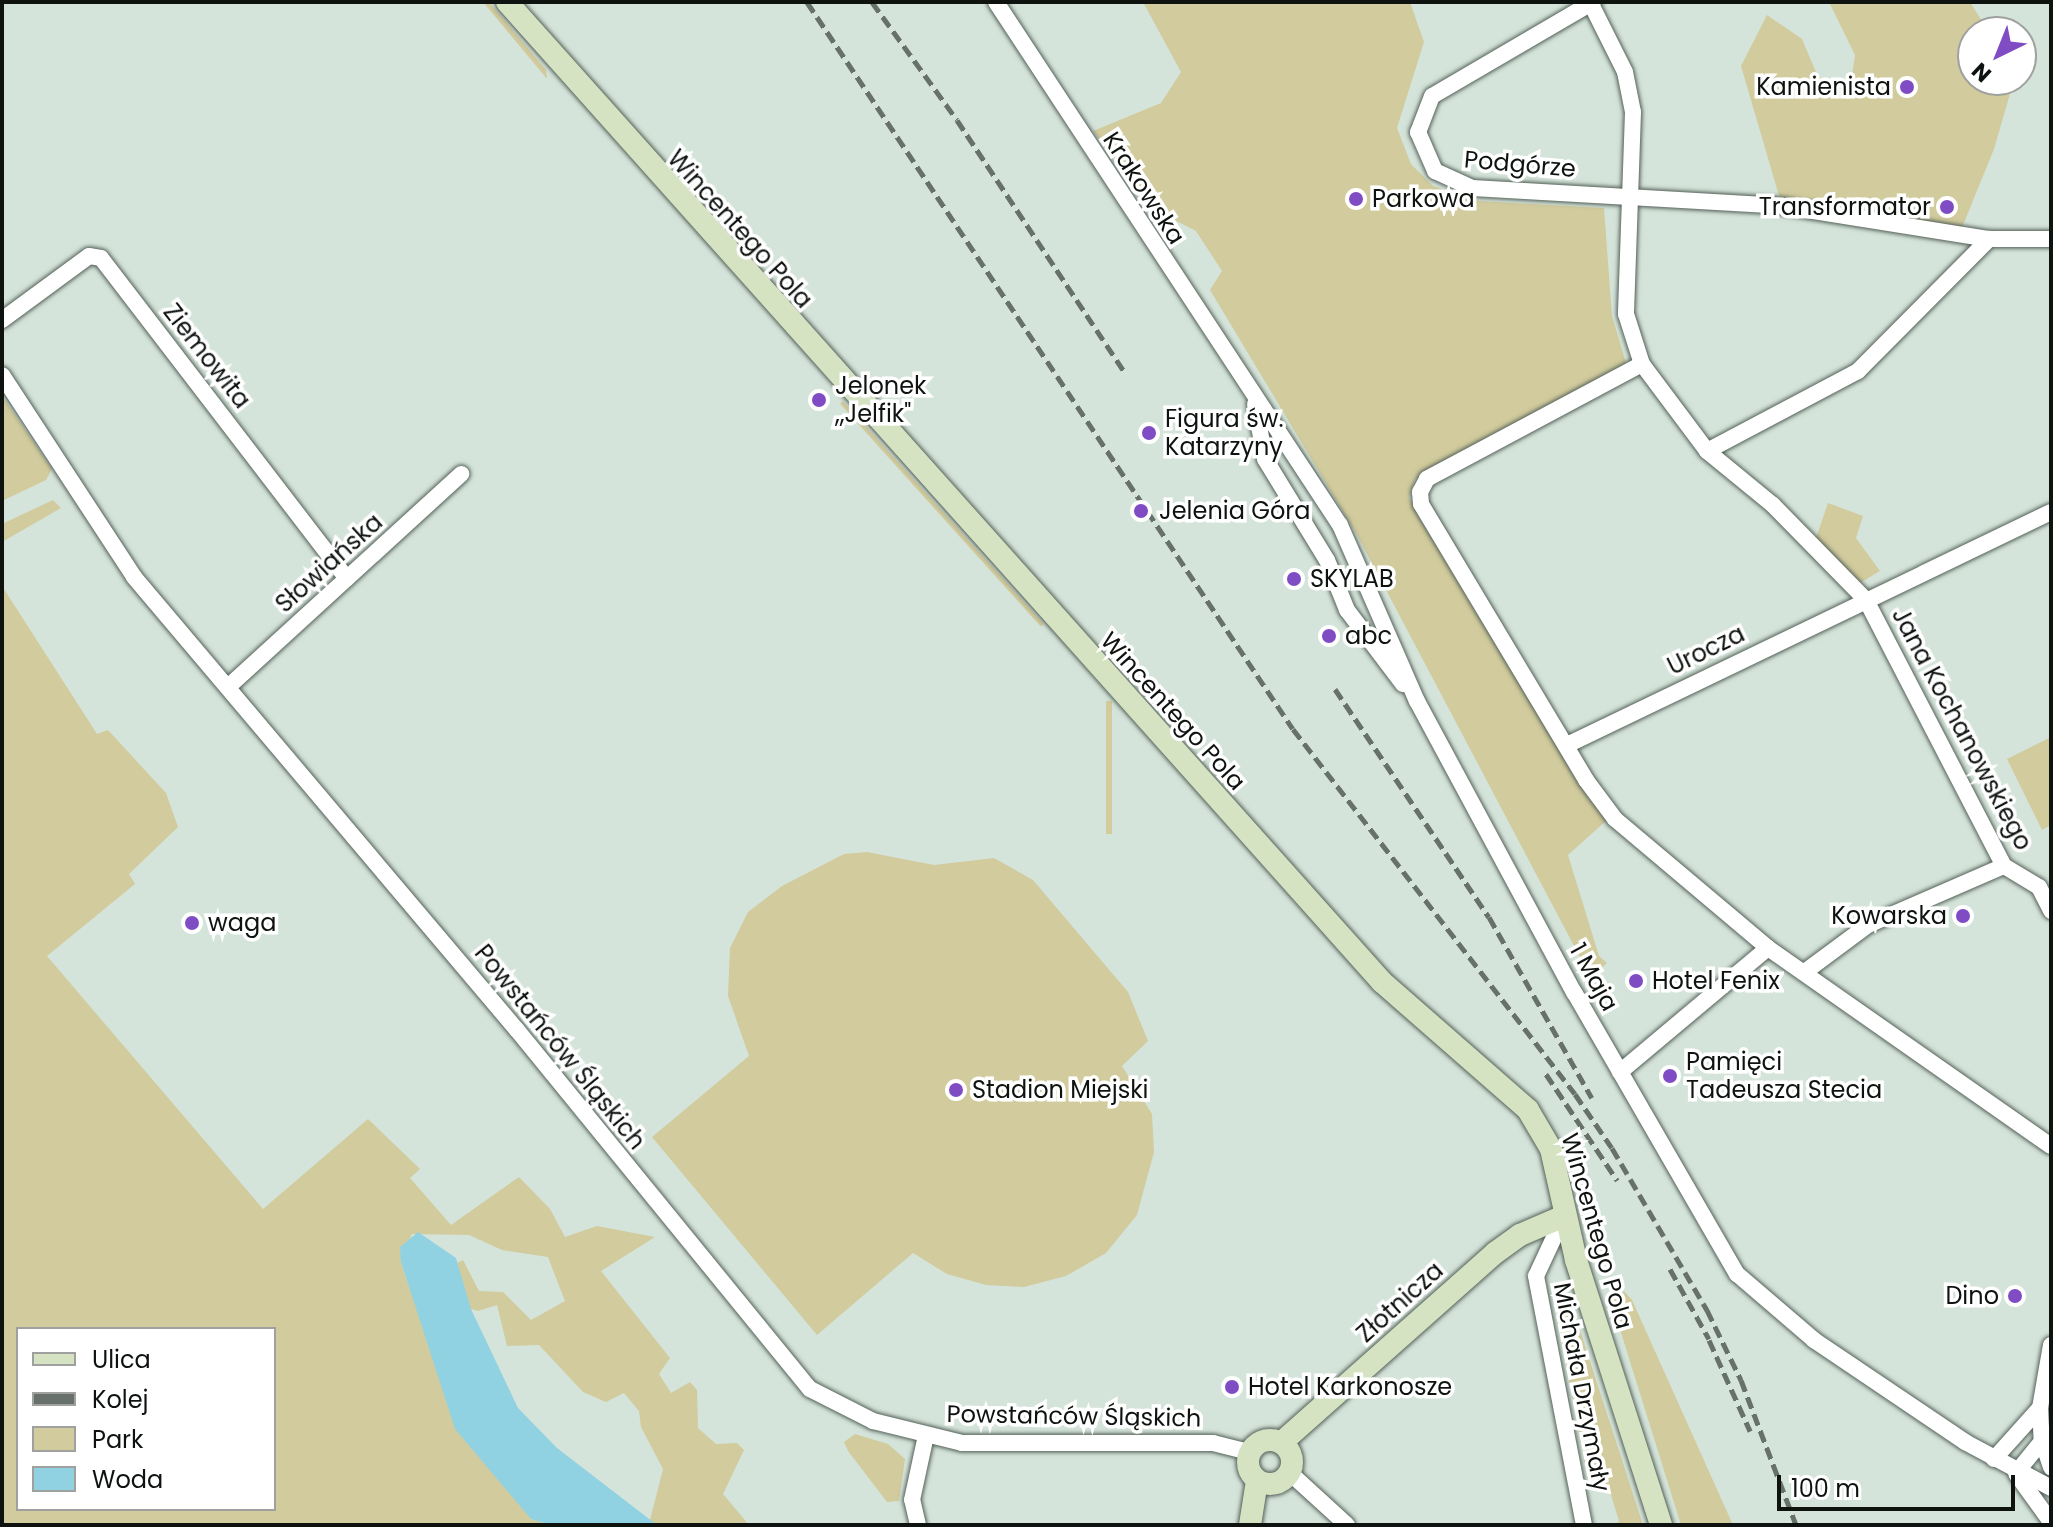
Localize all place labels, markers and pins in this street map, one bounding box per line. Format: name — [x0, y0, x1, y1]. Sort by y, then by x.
place label: Kamienista — [1756, 73, 1891, 101]
marker: Kamienista — [1898, 78, 1916, 96]
place label: Parkowa — [1372, 185, 1475, 213]
marker: Parkowa — [1347, 190, 1365, 208]
place label: Transformator — [1759, 193, 1931, 221]
marker: Transformator — [1938, 198, 1956, 216]
place label: Jelonek ,,Jelfik" — [835, 372, 926, 428]
marker: Jelonek ,,Jelfik" — [810, 391, 828, 409]
place label: Figura św. Katarzyny — [1165, 405, 1283, 461]
marker: Figura św. Katarzyny — [1140, 424, 1158, 442]
place label: Jelenia Góra — [1159, 497, 1310, 525]
marker: Jelenia Góra — [1130, 500, 1152, 522]
place label: SKYLAB — [1310, 565, 1394, 593]
marker: SKYLAB — [1285, 570, 1303, 588]
place label: abc — [1345, 622, 1392, 650]
marker: abc — [1320, 627, 1338, 645]
place label: Kowarska — [1831, 902, 1947, 930]
marker: Kowarska — [1954, 907, 1972, 925]
place label: waga — [208, 909, 276, 937]
marker: waga — [183, 914, 201, 932]
place label: Hotel Fenix — [1652, 967, 1780, 995]
marker: Hotel Fenix — [1627, 972, 1645, 990]
place label: Pamięci Tadeusza Stecia — [1686, 1048, 1882, 1104]
marker: Pamięci Tadeusza Stecia — [1661, 1067, 1679, 1085]
place label: Stadion Miejski — [972, 1076, 1148, 1104]
marker: Stadion Miejski — [947, 1081, 965, 1099]
place label: Dino — [1945, 1282, 1999, 1310]
marker: Dino — [2006, 1287, 2024, 1305]
place label: Hotel Karkonosze — [1248, 1373, 1452, 1401]
marker: Hotel Karkonosze — [1223, 1378, 1241, 1396]

